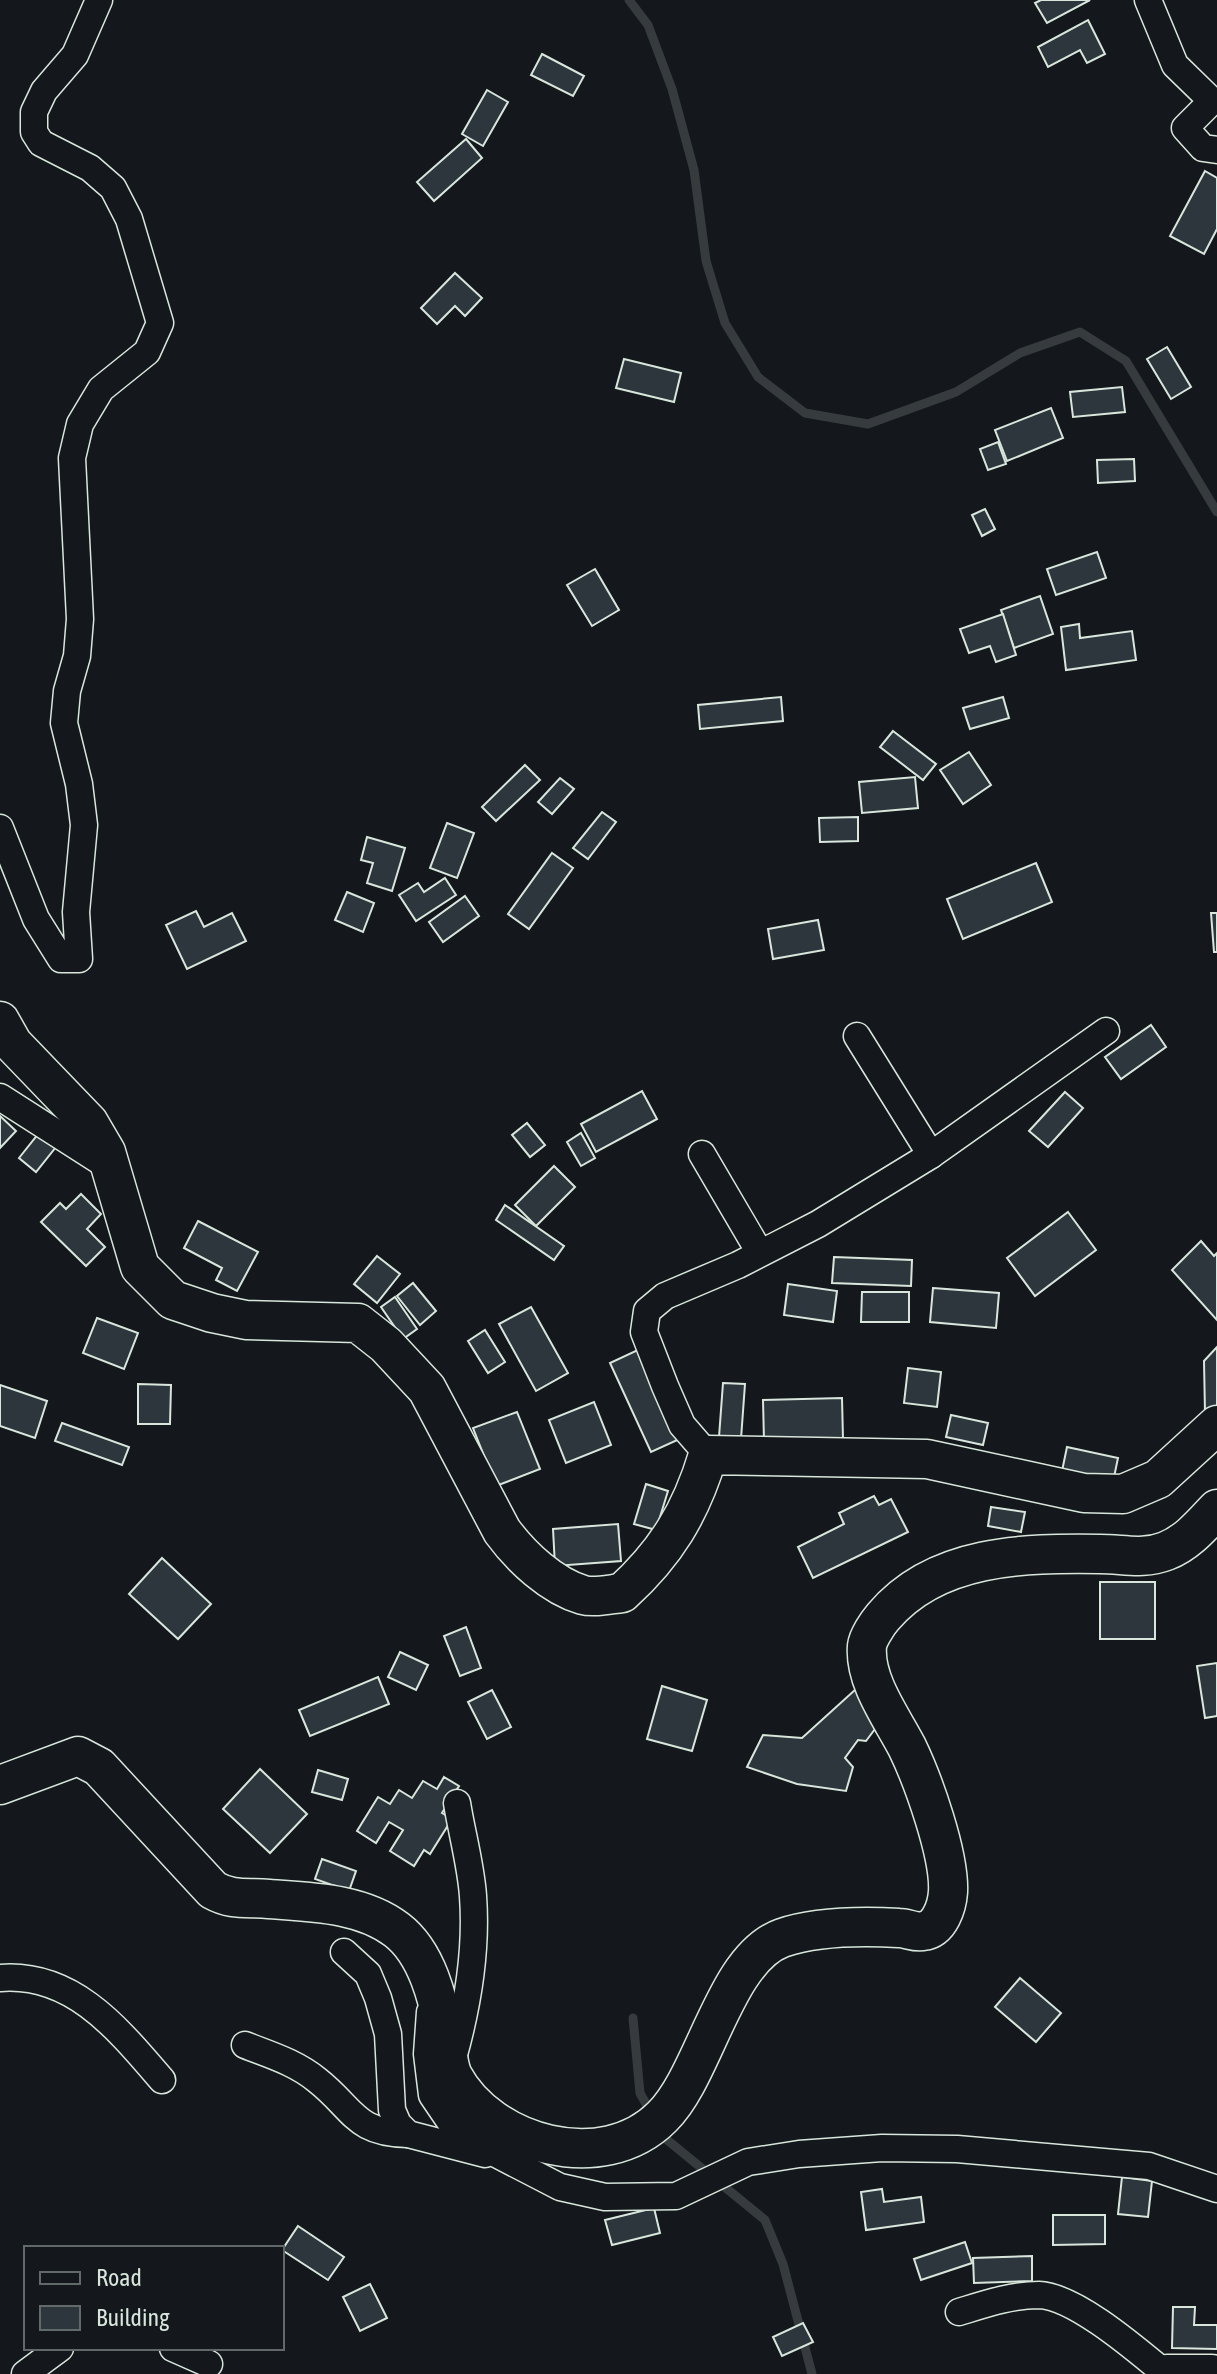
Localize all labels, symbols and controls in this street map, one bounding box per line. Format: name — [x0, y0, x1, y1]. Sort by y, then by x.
legend — [24, 2246, 284, 2350]
text: Road — [96, 2264, 142, 2291]
text: Building — [96, 2304, 170, 2331]

